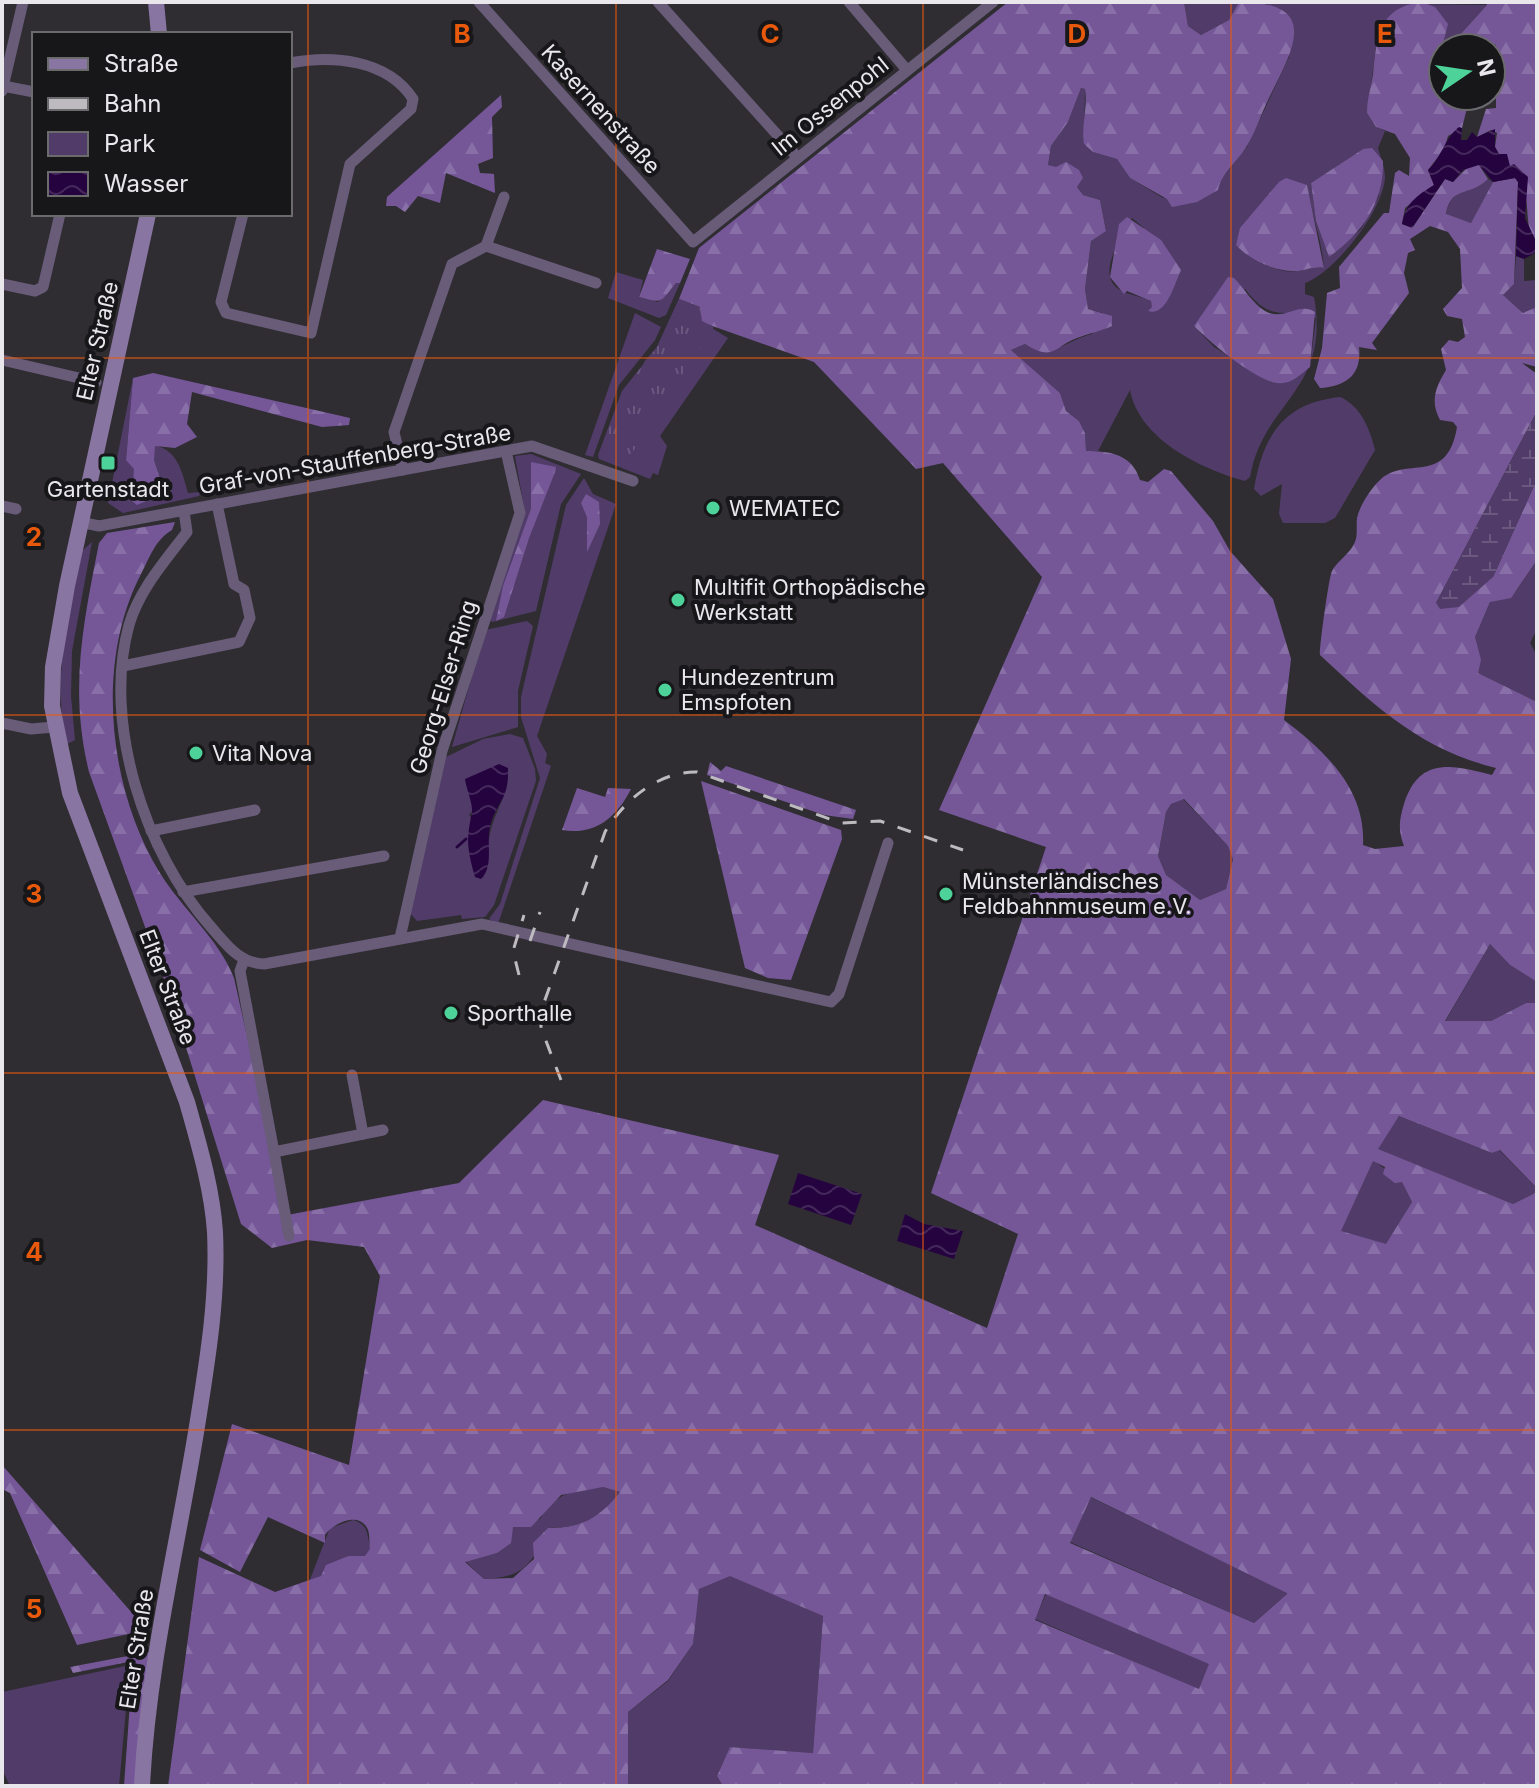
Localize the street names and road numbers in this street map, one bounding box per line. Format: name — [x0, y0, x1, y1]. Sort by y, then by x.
street label: Kasernenstraße — [536, 39, 666, 179]
street label: Im Ossenpohl — [767, 51, 893, 161]
street label: Elter Straße — [71, 279, 123, 403]
street label: Graf-von-Stauffenberg-Straße — [197, 419, 513, 499]
street label: Georg-Elser-Ring — [404, 597, 482, 777]
street label: Elter Straße — [134, 926, 202, 1048]
street label: Elter Straße — [114, 1587, 158, 1711]

